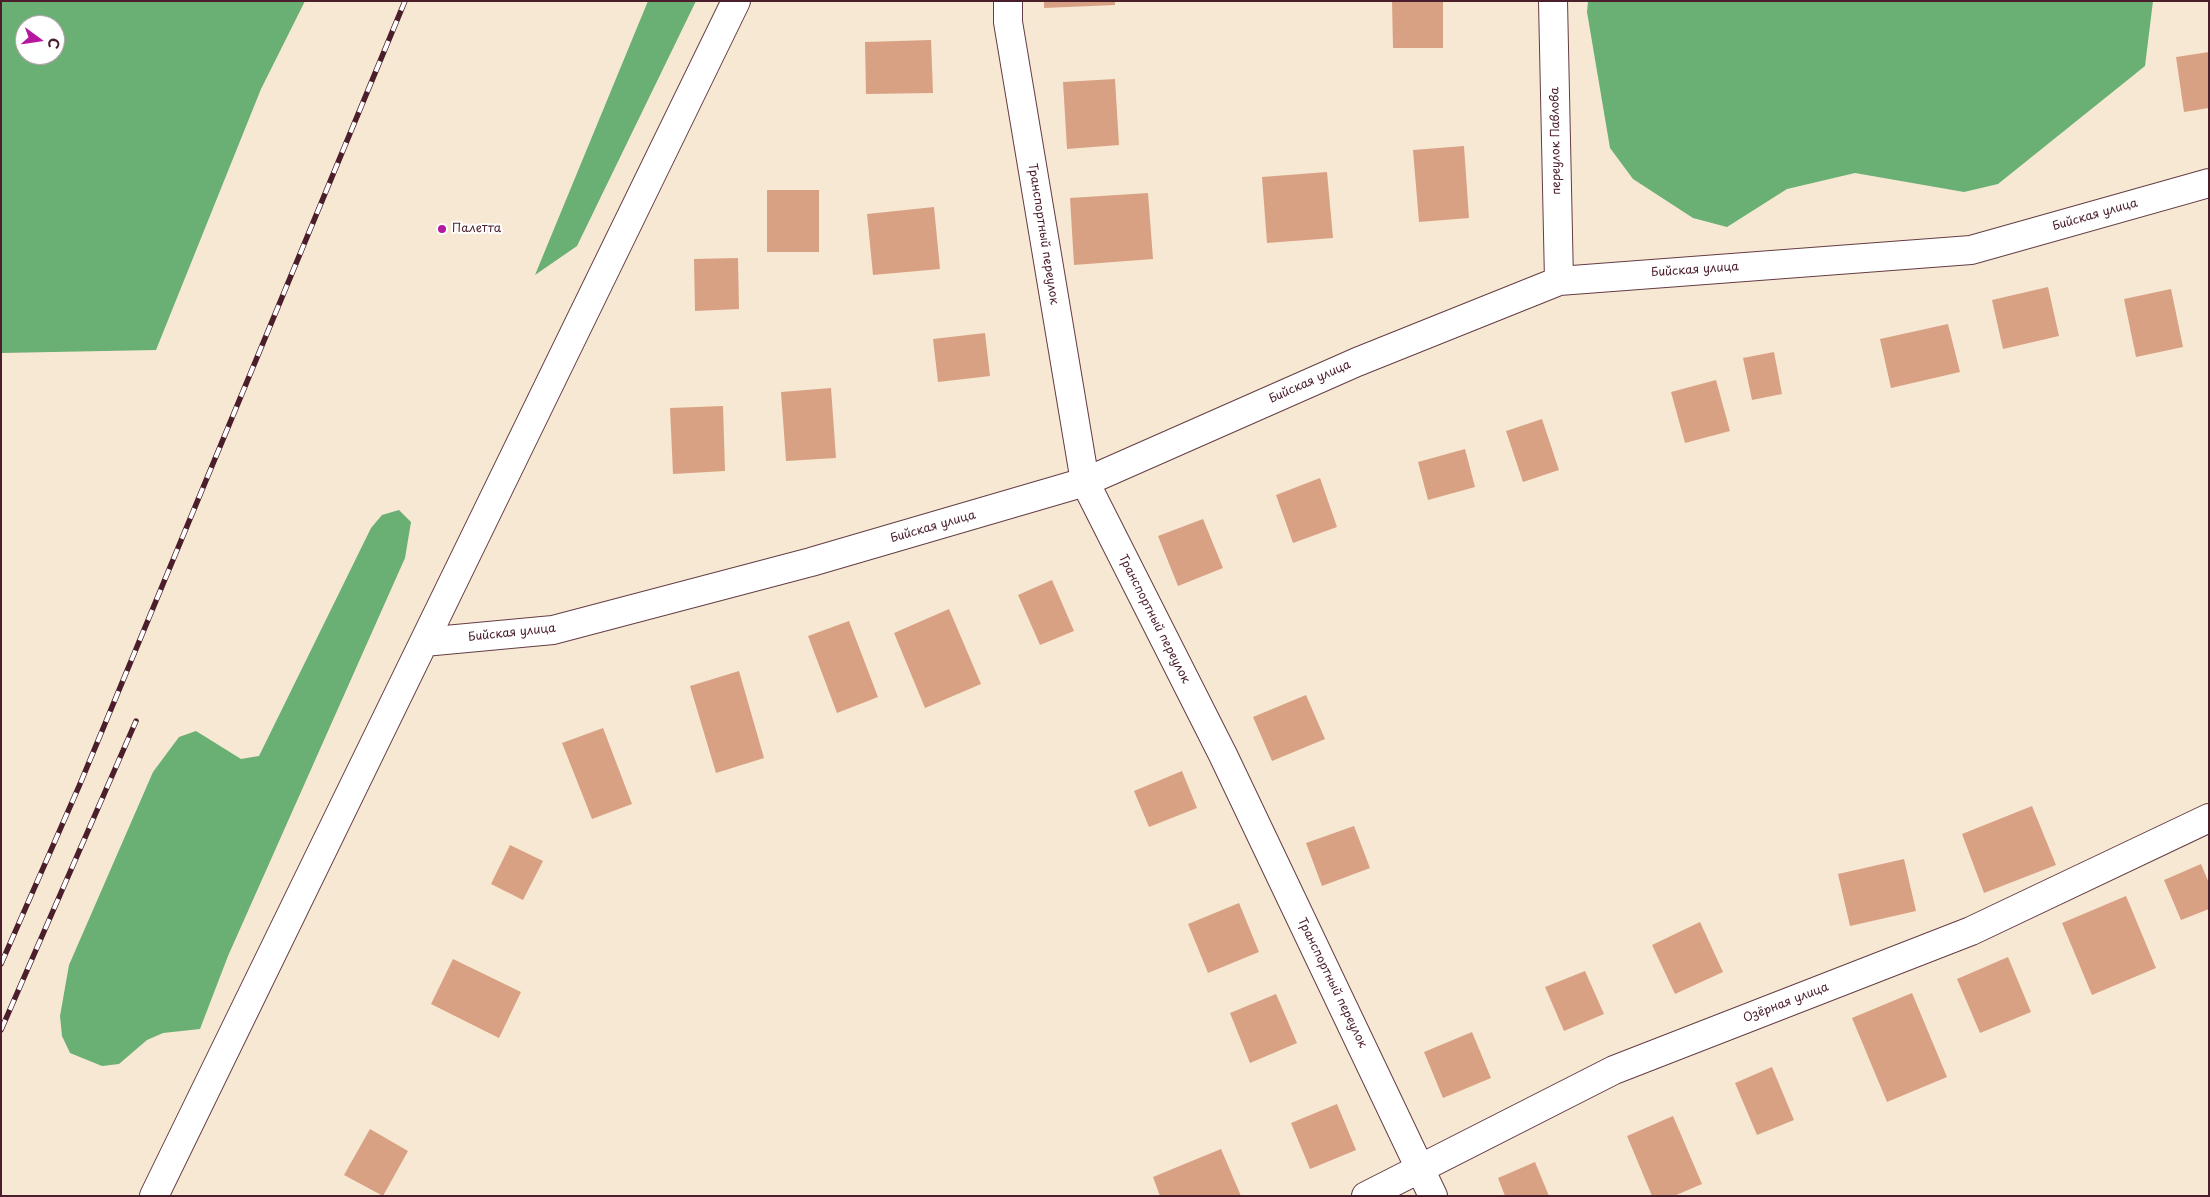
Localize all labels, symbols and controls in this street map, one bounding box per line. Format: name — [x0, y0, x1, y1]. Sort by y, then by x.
north arrow — [15, 15, 65, 65]
text: С — [43, 36, 66, 51]
street label: переулок Павлова — [1548, 87, 1564, 195]
street label: Транспортный переулок — [1025, 162, 1061, 306]
street label: Бийская улица — [2051, 196, 2139, 234]
place label: Палетта — [452, 222, 501, 236]
marker: Палетта — [436, 223, 448, 235]
street label: Бийская улица — [1651, 260, 1739, 280]
street label: Бийская улица — [1267, 358, 1353, 406]
street label: Бийская улица — [889, 508, 977, 546]
street label: Транспортный переулок — [1115, 552, 1193, 686]
street label: Бийская улица — [468, 621, 556, 645]
street label: Транспортный переулок — [1294, 916, 1370, 1050]
street label: Озёрная улица — [1741, 980, 1831, 1026]

